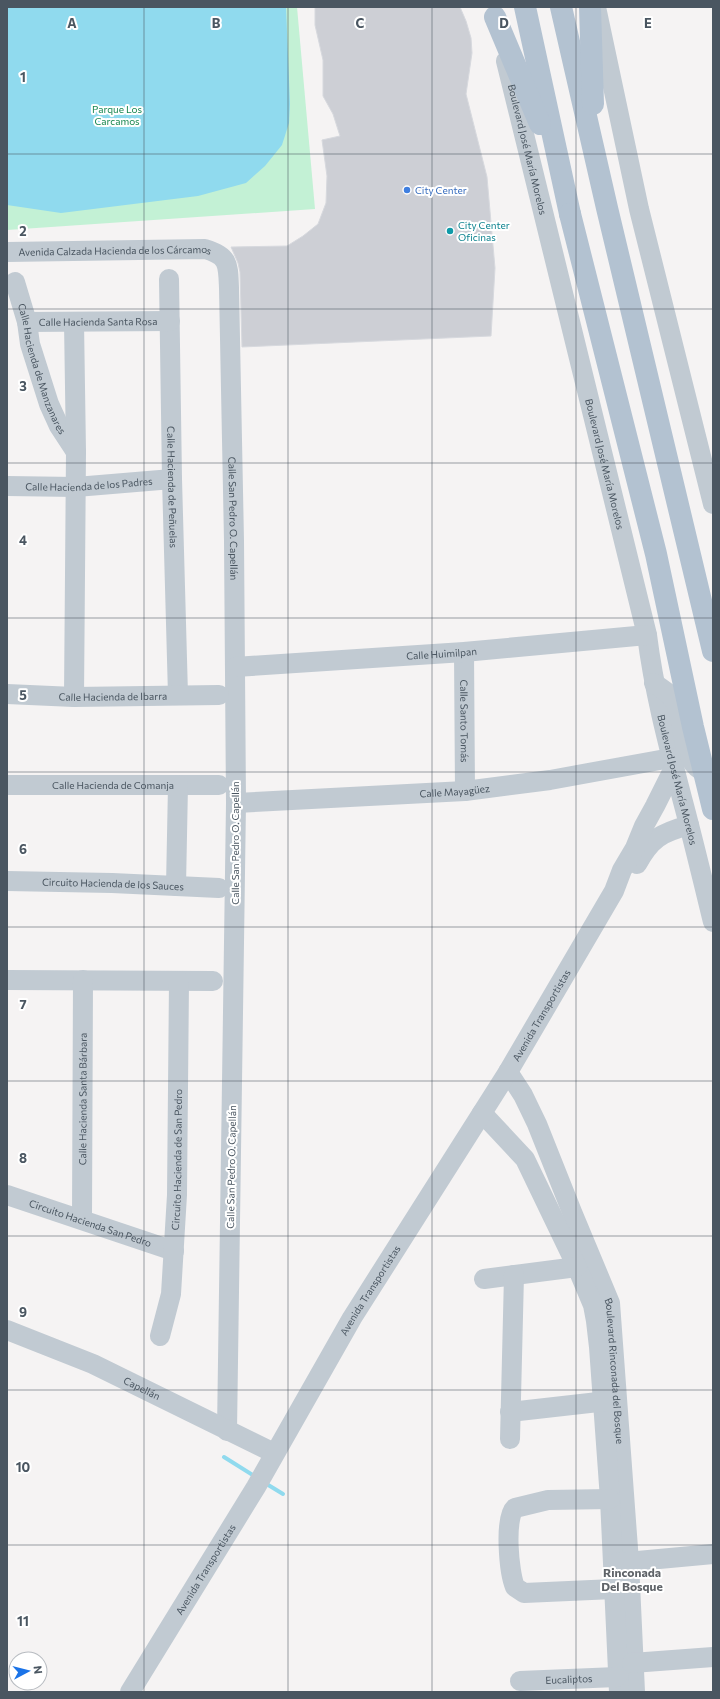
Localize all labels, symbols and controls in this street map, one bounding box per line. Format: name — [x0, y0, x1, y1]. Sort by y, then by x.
text: A — [67, 15, 77, 31]
text: B — [212, 15, 221, 31]
text: C — [356, 15, 365, 31]
text: D — [499, 15, 509, 31]
text: E — [644, 15, 652, 31]
text: 1 — [20, 69, 26, 85]
street label: Boulevard José María Morelos — [506, 83, 550, 216]
park label: Parque Los Carcamos — [92, 103, 142, 127]
place label: City Center — [415, 184, 467, 196]
marker: City Center — [402, 185, 412, 195]
place label: City Center Oficinas — [458, 219, 510, 243]
text: 2 — [19, 223, 27, 239]
marker: City Center Oficinas — [445, 226, 455, 236]
street label: Avenida Calzada Hacienda de los Cárcamos — [18, 243, 214, 258]
street label: Calle Hacienda de Manzanares — [16, 302, 69, 437]
street label: Calle Hacienda Santa Rosa — [39, 315, 157, 328]
text: 3 — [19, 378, 27, 394]
street label: Boulevard José María Morelos — [583, 397, 627, 531]
street label: Calle Hacienda de Peñuelas — [165, 426, 180, 549]
street label: Calle San Pedro O. Capellán — [226, 457, 240, 580]
street label: Calle Hacienda de los Padres — [25, 475, 153, 493]
text: 4 — [19, 532, 27, 548]
street label: Calle Huimilpan — [406, 645, 477, 662]
street label: Calle Santo Tomás — [458, 679, 471, 763]
text: 5 — [19, 687, 27, 703]
street label: Calle Hacienda de Ibarra — [58, 690, 167, 703]
street label: Boulevard José María Morelos — [655, 713, 700, 847]
street label: Calle Hacienda de Comanja — [52, 779, 174, 791]
street label: Calle San Pedro O. Capellán — [229, 781, 241, 905]
street label: Calle Mayagüez — [419, 782, 491, 799]
text: 6 — [19, 841, 27, 857]
street label: Circuito Hacienda de los Sauces — [42, 876, 185, 892]
street label: Avenida Transportistas — [510, 967, 573, 1063]
text: 7 — [19, 996, 27, 1012]
street label: Calle Hacienda Santa Bárbara — [76, 1033, 89, 1165]
street label: Circuito Hacienda de San Pedro — [169, 1089, 184, 1231]
street label: Calle San Pedro O. Capellán — [224, 1105, 238, 1229]
text: 8 — [19, 1150, 27, 1166]
street label: Circuito Hacienda San Pedro — [28, 1197, 153, 1249]
street label: Avenida Transportistas — [337, 1243, 403, 1338]
street label: Boulevard Rinconada del Bosque — [602, 1296, 626, 1444]
text: 9 — [19, 1304, 27, 1320]
street label: Capellán — [122, 1374, 162, 1402]
text: 10 — [16, 1459, 31, 1475]
street label: Avenida Transportistas — [173, 1521, 238, 1617]
district label: Rinconada Del Bosque — [601, 1565, 663, 1593]
text: 11 — [17, 1613, 29, 1629]
north arrow — [8, 1651, 48, 1691]
text: N — [31, 1665, 45, 1675]
street label: Eucaliptos — [545, 1672, 593, 1686]

